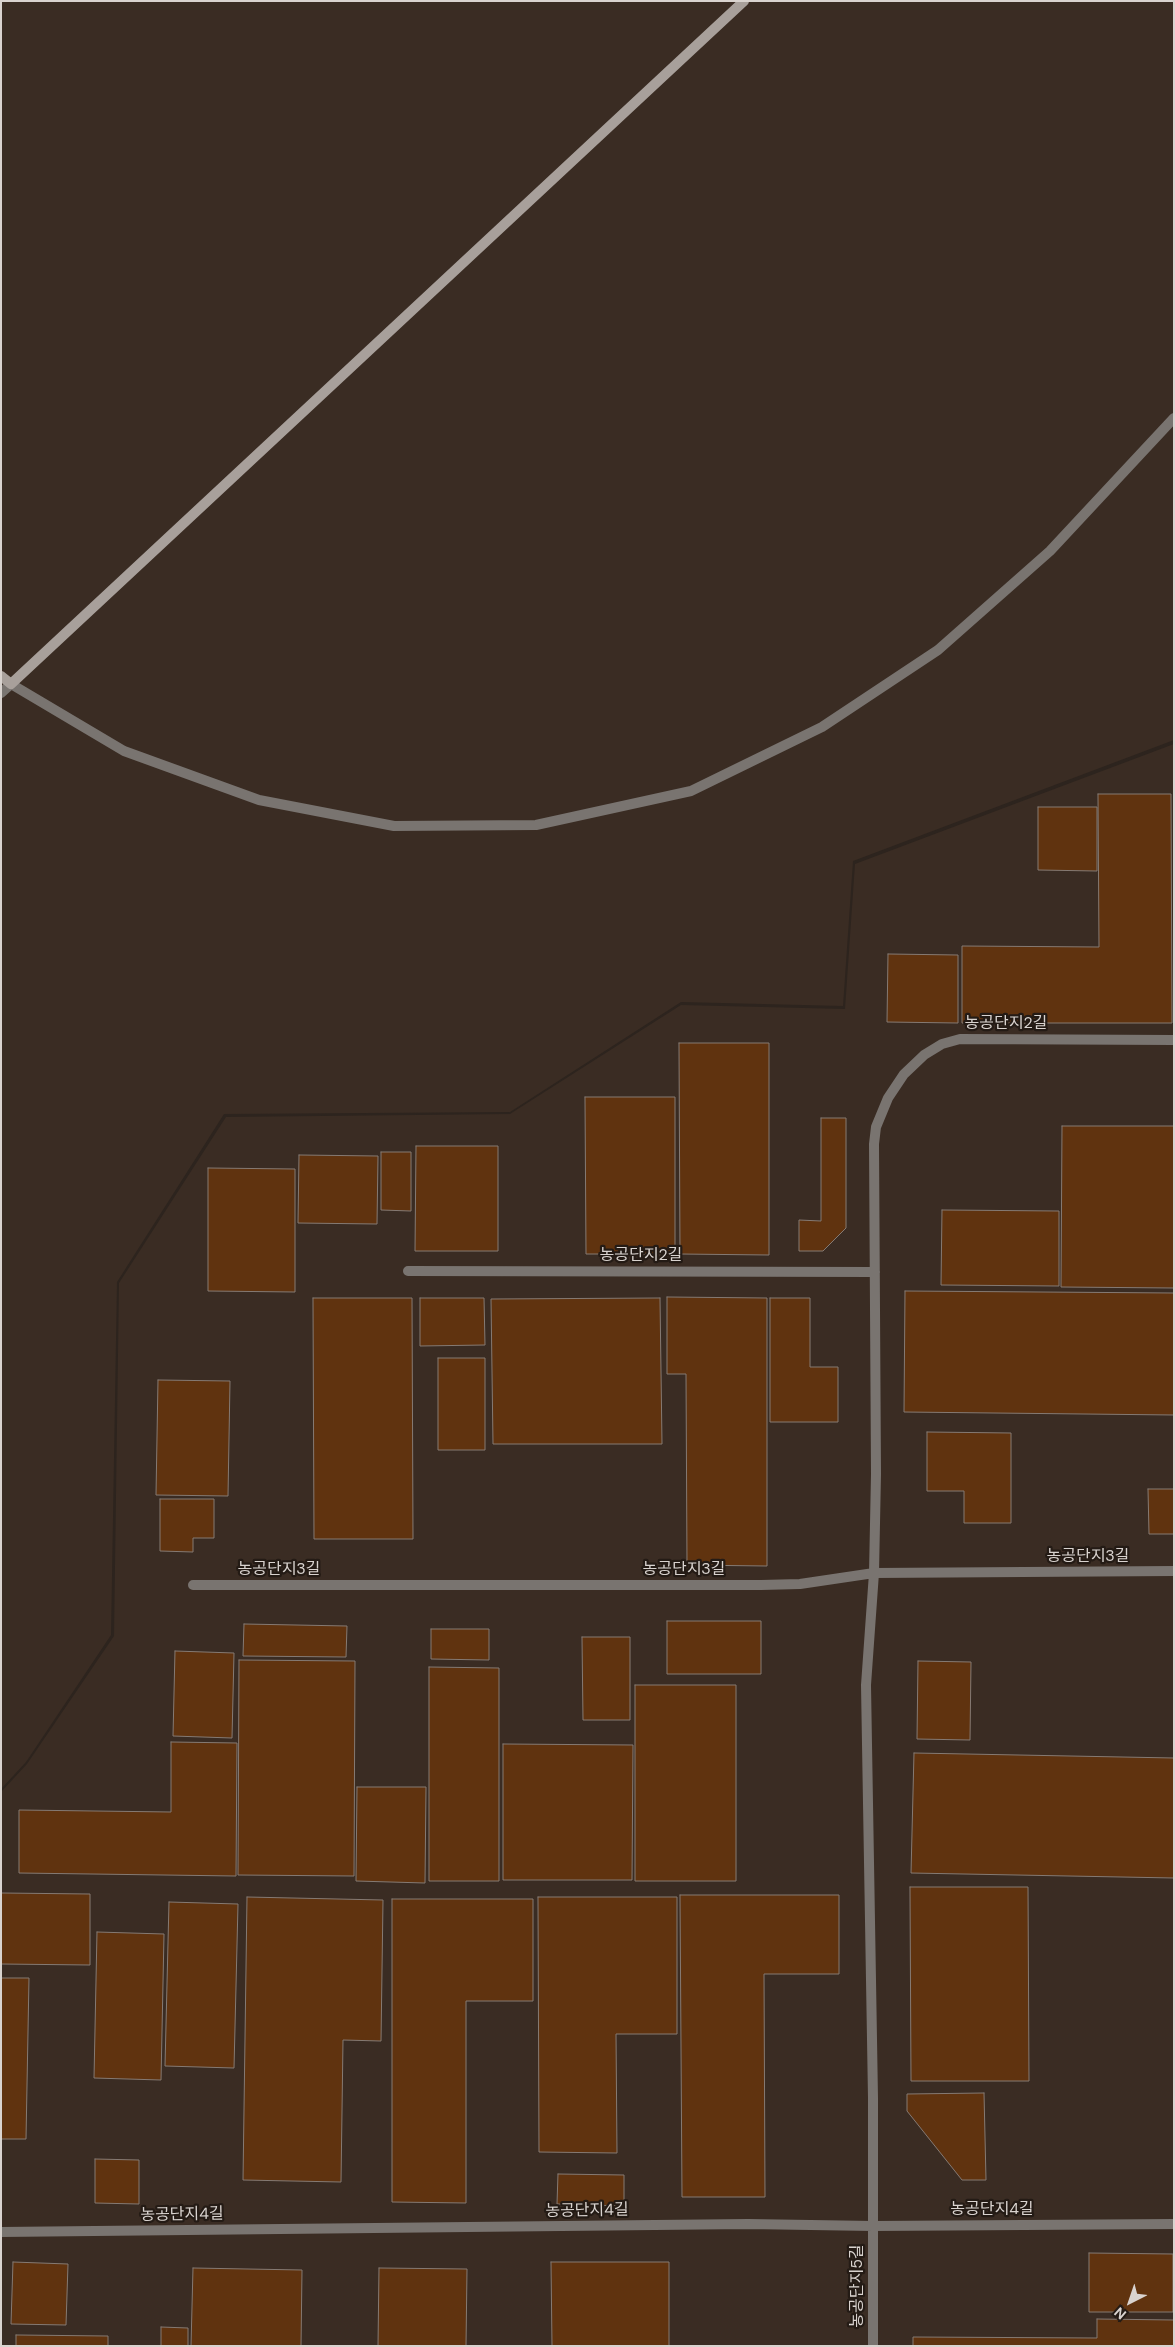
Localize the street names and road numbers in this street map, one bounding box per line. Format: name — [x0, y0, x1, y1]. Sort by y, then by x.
street label: 농공단지2길 — [965, 1014, 1047, 1034]
street label: 농공단지2길 — [600, 1246, 682, 1266]
street label: 농공단지3길 — [1046, 1547, 1130, 1567]
street label: 농공단지3길 — [237, 1560, 321, 1580]
street label: 농공단지3길 — [642, 1560, 726, 1580]
street label: 농공단지4길 — [950, 2200, 1034, 2220]
street label: 농공단지4길 — [545, 2201, 629, 2221]
street label: 농공단지4길 — [140, 2205, 224, 2225]
street label: 농공단지5길 — [848, 2244, 868, 2328]

